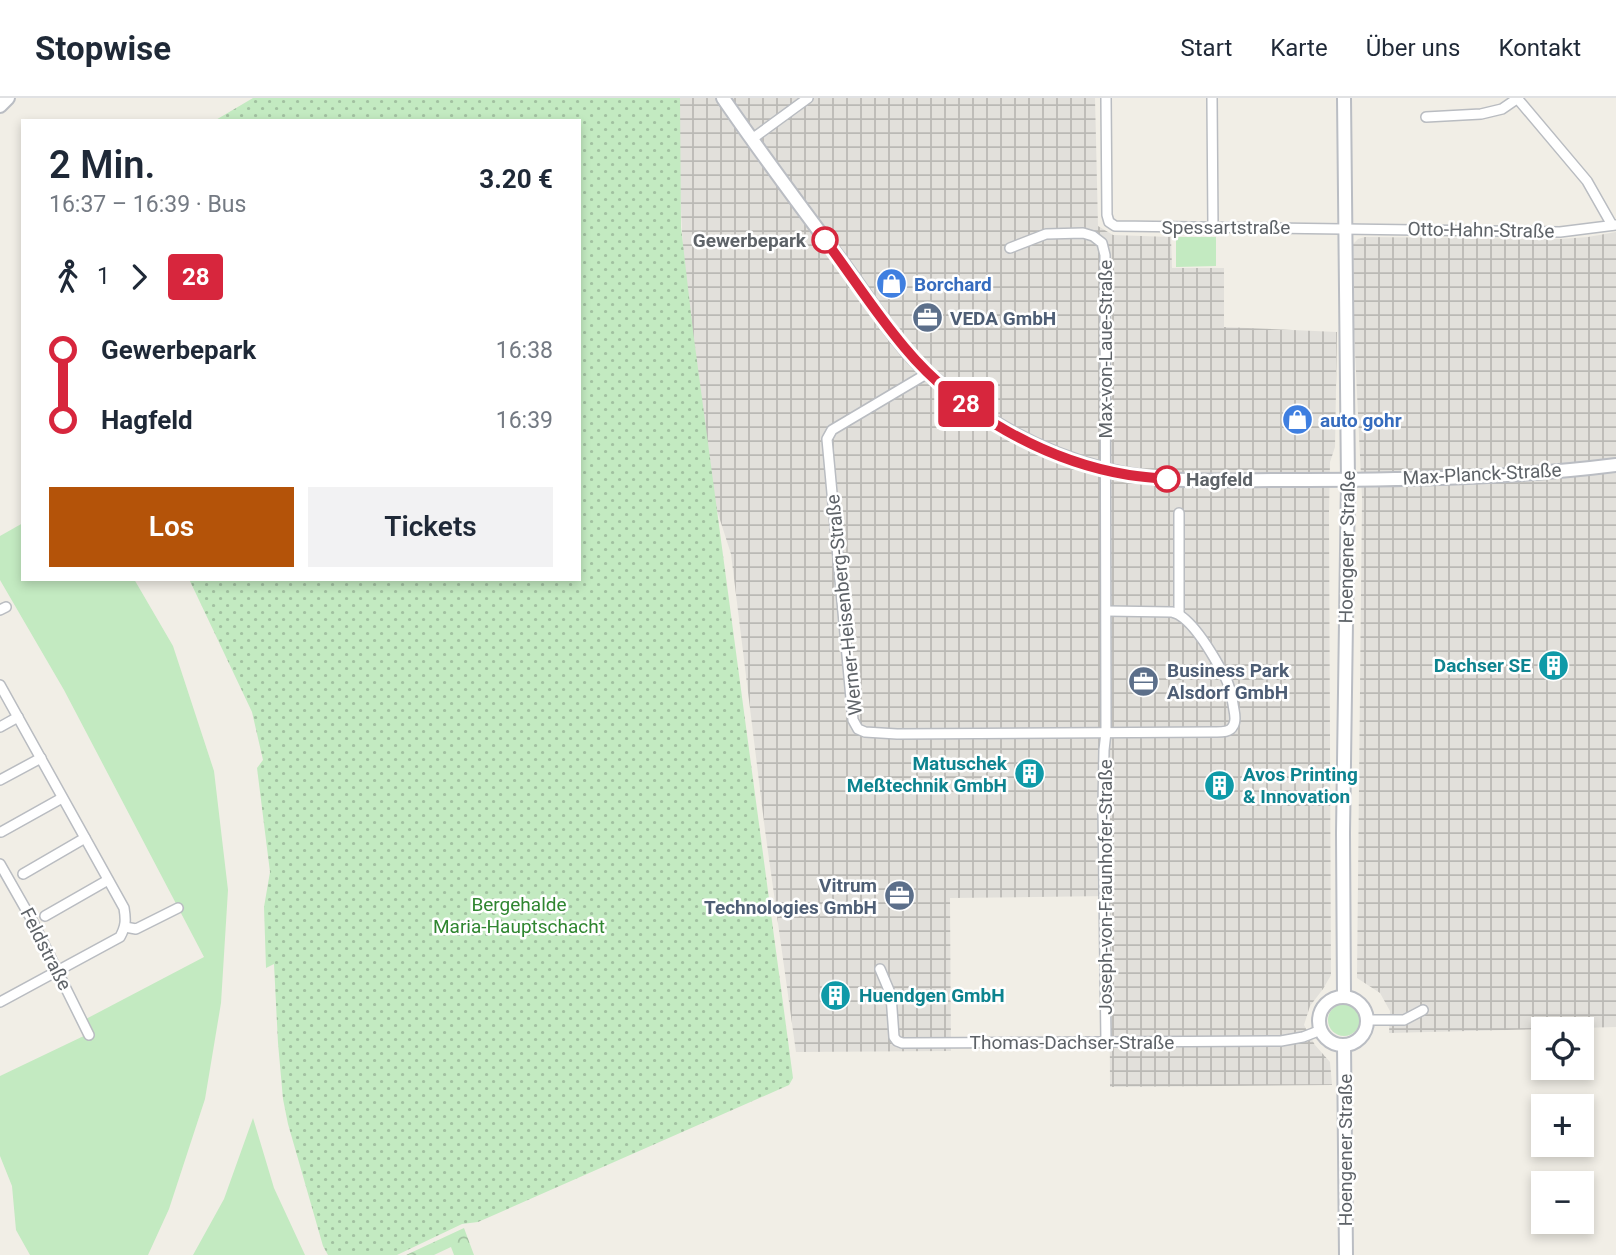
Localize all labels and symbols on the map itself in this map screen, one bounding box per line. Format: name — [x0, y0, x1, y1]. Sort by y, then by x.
street label: Spessartstraße — [1162, 216, 1290, 239]
street label: Otto-Hahn-Straße — [1407, 217, 1555, 243]
marker: Gewerbepark — [812, 227, 838, 253]
place label: Gewerbepark — [693, 229, 807, 252]
street label: Max-von-Laue-Straße — [1094, 260, 1117, 438]
shop icon: Borchard — [874, 267, 908, 301]
place label: Borchard — [914, 273, 992, 296]
office icon: VEDA GmbH — [910, 301, 944, 335]
place label: VEDA GmbH — [950, 307, 1056, 330]
line badge: 28 — [934, 381, 998, 427]
shop icon: auto gohr — [1280, 403, 1314, 437]
place label: auto gohr — [1320, 409, 1402, 432]
street label: Max-Planck-Straße — [1402, 458, 1562, 490]
marker: Hagfeld — [1154, 466, 1180, 492]
place label: Hagfeld — [1186, 468, 1253, 491]
street label: Hoengener Straße — [1334, 470, 1360, 624]
street label: Werner-Heisenberg-Straße — [821, 493, 867, 717]
building icon: Dachser SE — [1537, 648, 1571, 682]
place label: Dachser SE — [1434, 654, 1531, 677]
place label: Business Park Alsdorf GmbH — [1167, 659, 1290, 704]
office icon: Business Park Alsdorf GmbH — [1127, 664, 1161, 698]
place label: Matuschek Meßtechnik GmbH — [847, 752, 1008, 797]
building icon: Matuschek Meßtechnik GmbH — [1013, 757, 1047, 791]
street label: Joseph-von-Fraunhofer-Straße — [1094, 759, 1117, 1015]
place label: Avos Printing & Innovation — [1243, 763, 1358, 808]
building icon: Avos Printing & Innovation — [1203, 768, 1237, 802]
place label: Vitrum Technologies GmbH — [704, 874, 877, 919]
office icon: Vitrum Technologies GmbH — [883, 879, 917, 913]
park label: Bergehalde Maria-Hauptschacht — [433, 893, 605, 938]
street label: Feldstraße — [15, 904, 77, 994]
building icon: Huendgen GmbH — [819, 978, 853, 1012]
place label: Huendgen GmbH — [859, 984, 1005, 1007]
street label: Thomas-Dachser-Straße — [970, 1031, 1174, 1054]
street label: Hoengener Straße — [1334, 1074, 1357, 1226]

